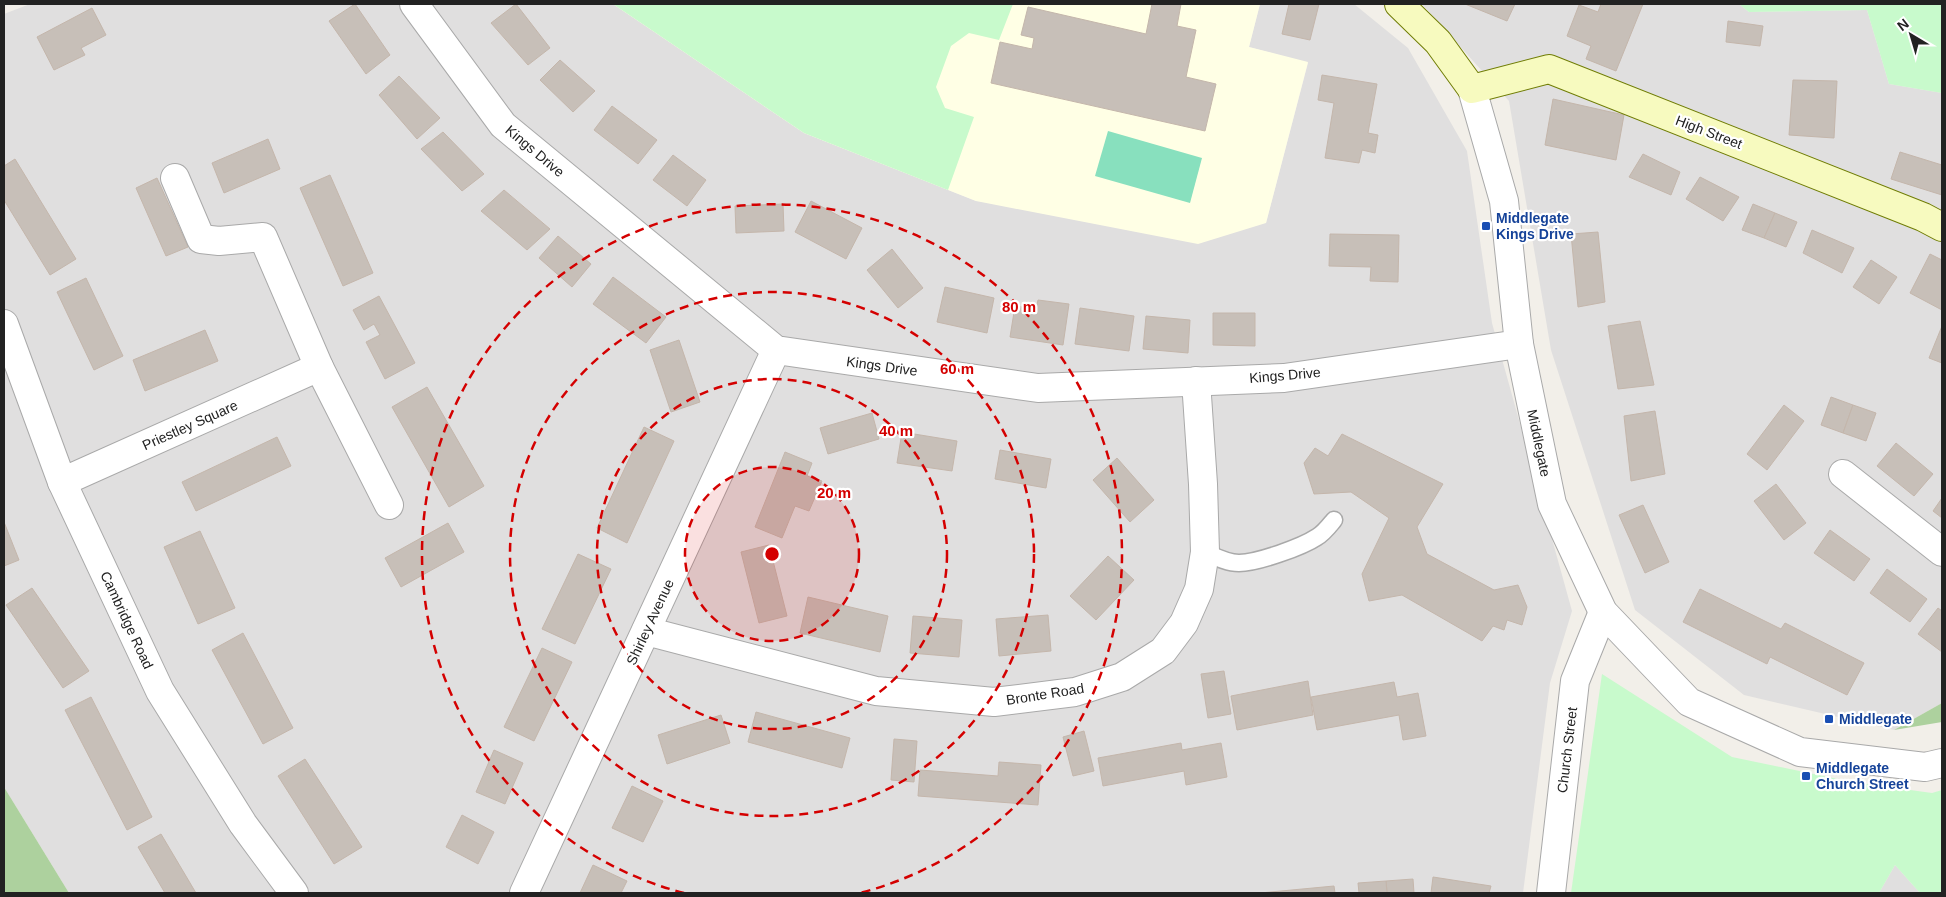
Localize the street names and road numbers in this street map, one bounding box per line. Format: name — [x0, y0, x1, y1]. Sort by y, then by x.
street label: High Street — [1673, 112, 1745, 152]
street label: Kings Drive — [502, 122, 568, 180]
street label: Kings Drive — [845, 353, 919, 379]
street label: Kings Drive — [1249, 364, 1322, 386]
street label: Priestley Square — [140, 397, 240, 453]
street label: Middlegate — [1524, 408, 1554, 478]
street label: Cambridge Road — [97, 569, 157, 671]
street label: Shirley Avenue — [623, 576, 677, 668]
street label: Bronte Road — [1005, 680, 1085, 708]
street label: Church Street — [1554, 706, 1580, 794]

